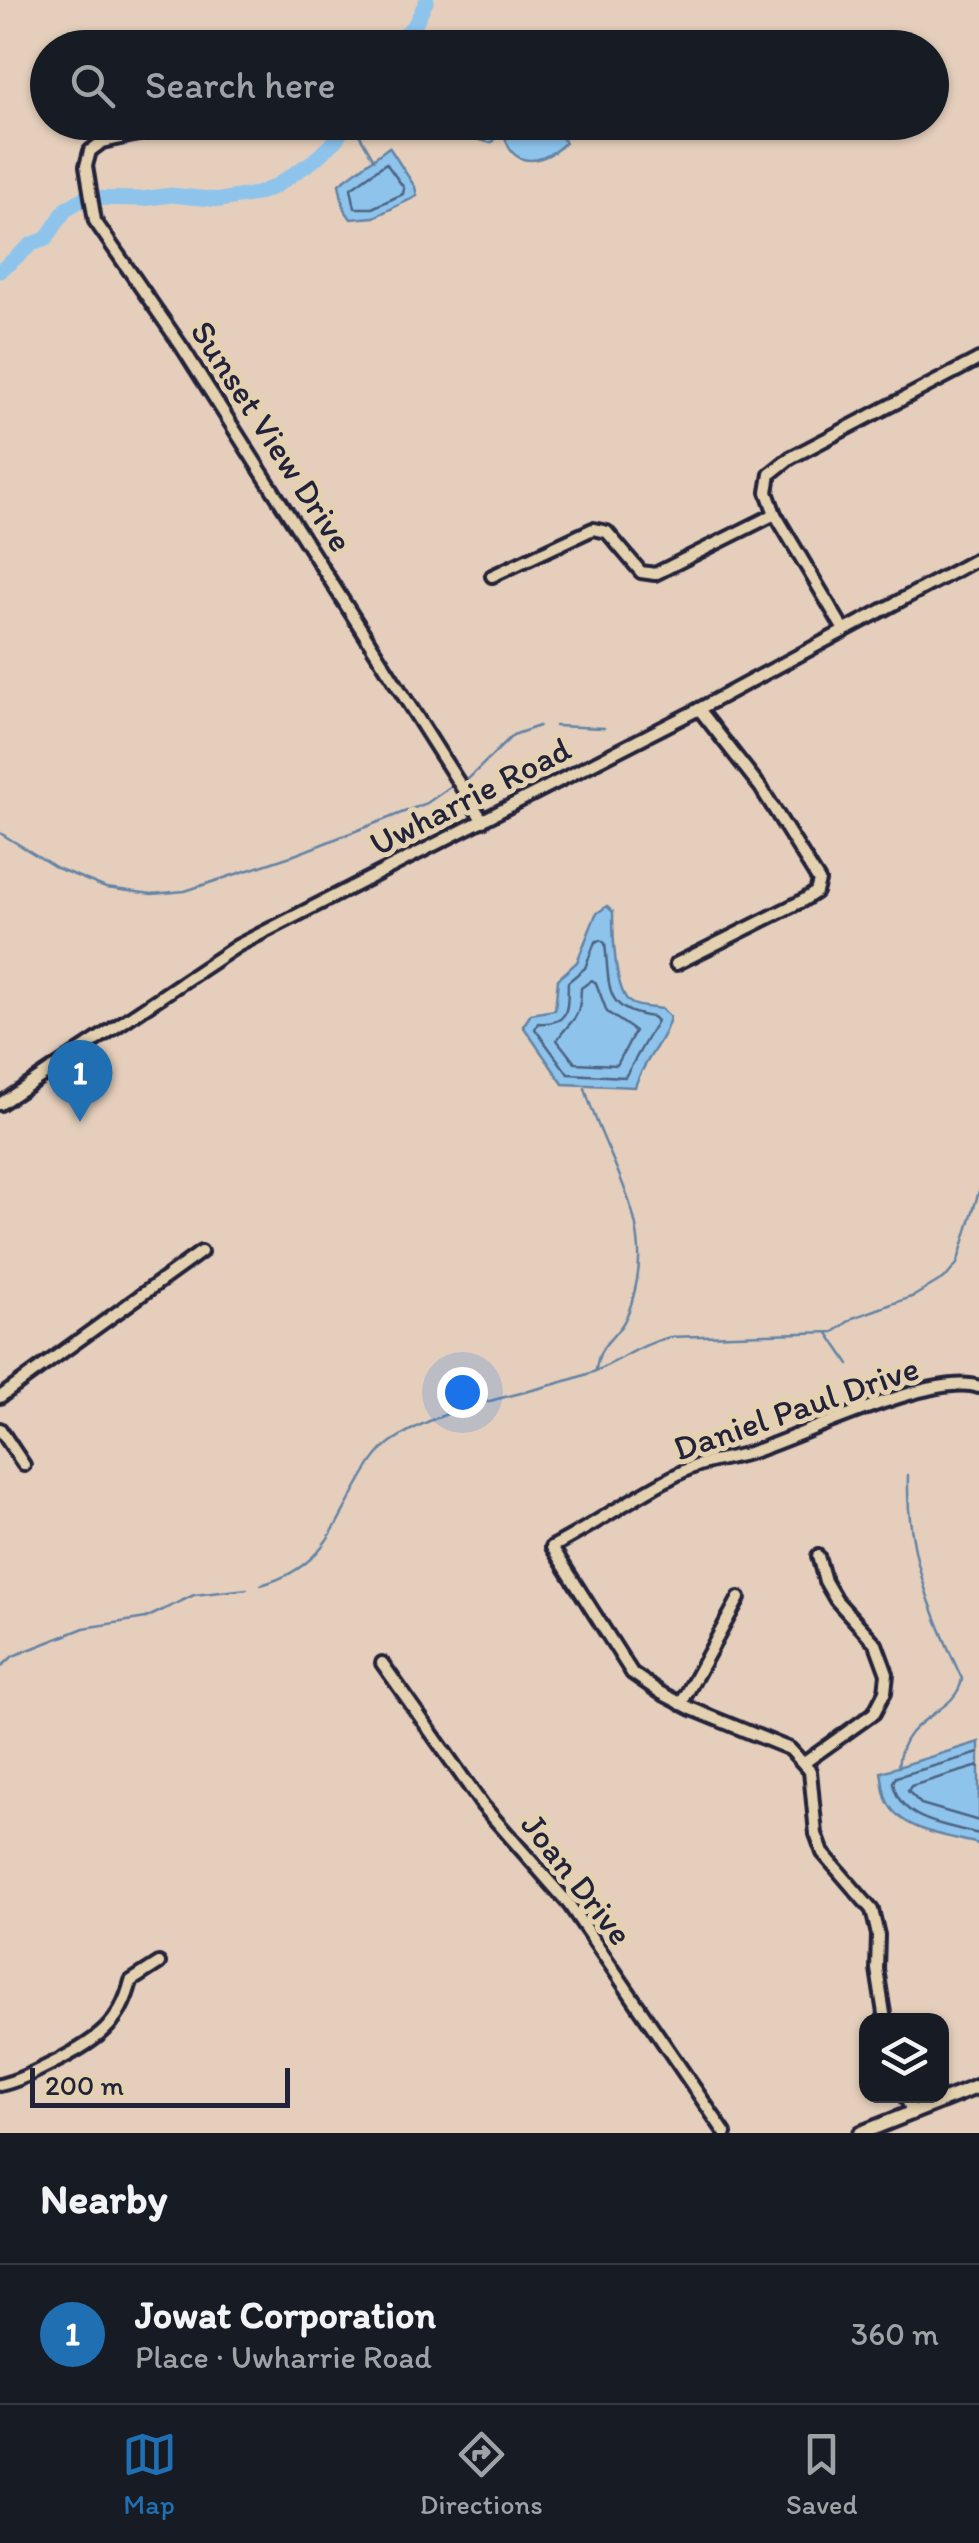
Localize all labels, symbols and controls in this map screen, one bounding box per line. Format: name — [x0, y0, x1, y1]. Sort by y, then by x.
search box — [30, 30, 949, 140]
icon: search — [65, 58, 120, 113]
text: Search here — [145, 62, 336, 108]
street label: Sunset View Drive — [182, 312, 362, 560]
street label: Uwharrie Road — [362, 727, 578, 865]
pin: 1 — [48, 1040, 112, 1122]
street label: Daniel Paul Drive — [668, 1346, 924, 1470]
your location — [437, 1367, 488, 1418]
street label: Joan Drive — [512, 1804, 642, 1954]
map controls — [859, 2013, 949, 2103]
button: layers — [859, 2013, 949, 2103]
scale bar — [30, 2063, 290, 2108]
text: 200 m — [45, 2068, 124, 2102]
text: Nearby — [40, 2173, 167, 2224]
text: Jowat Corporation — [135, 2292, 436, 2338]
text: 1 — [65, 2315, 80, 2353]
text: 360 m — [851, 2315, 939, 2353]
text: Place · Uwharrie Road — [135, 2338, 432, 2376]
tab: Map — [122, 2427, 177, 2521]
tab: Directions — [420, 2427, 543, 2521]
tab: Saved — [786, 2427, 857, 2521]

